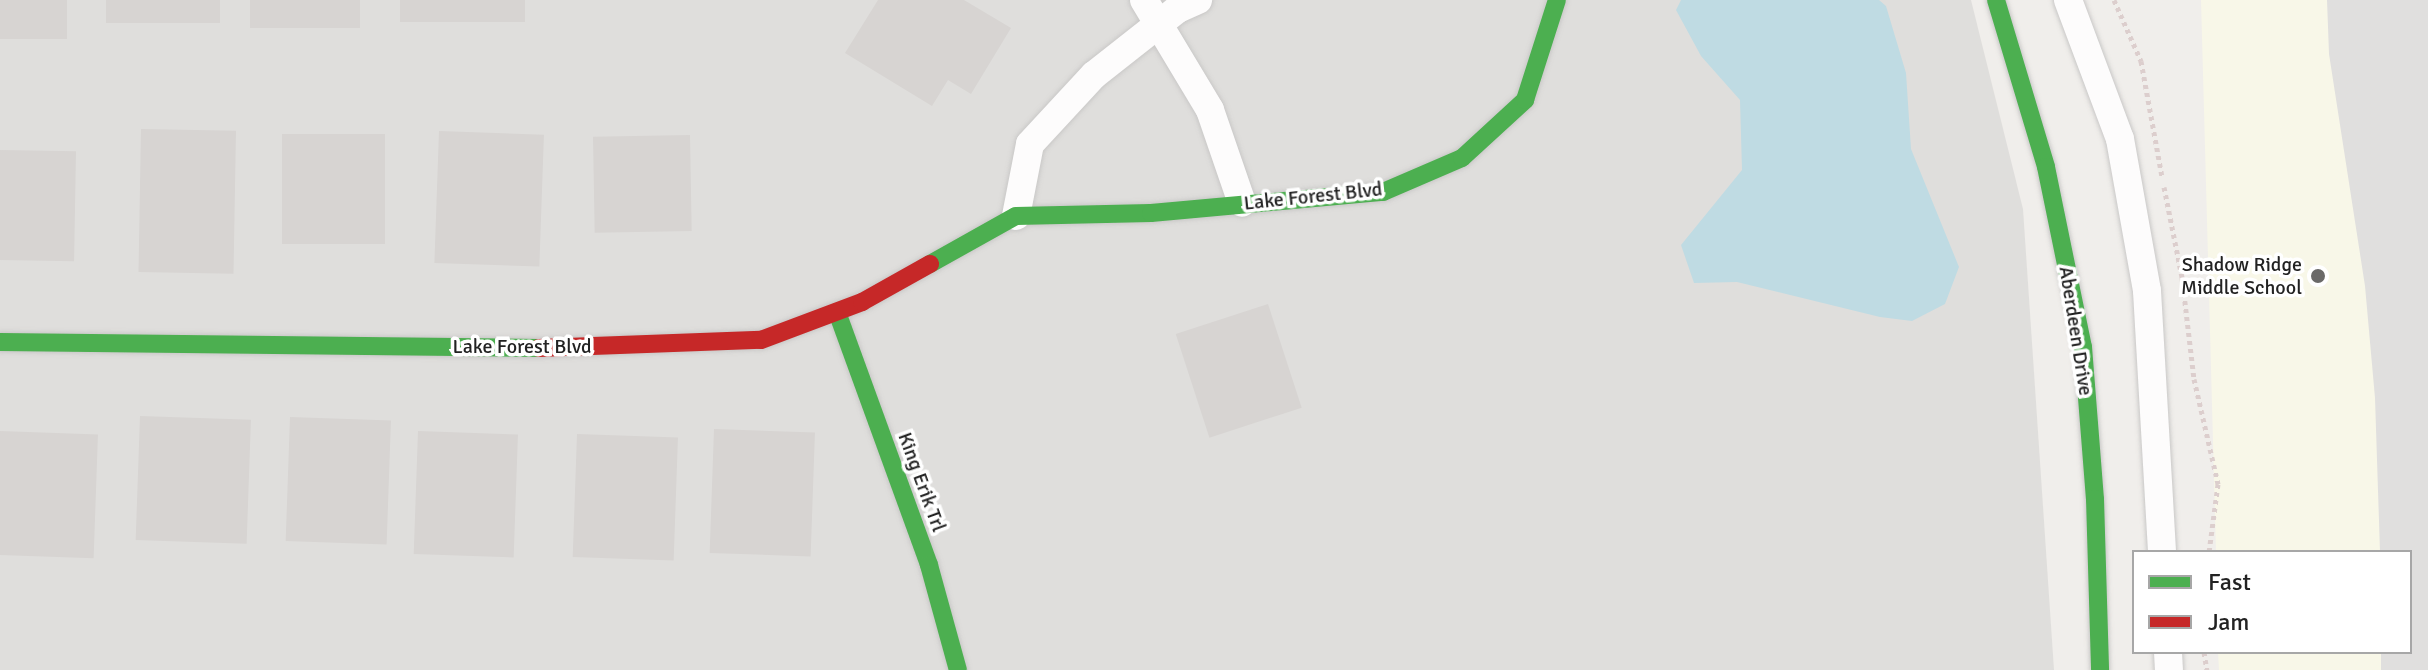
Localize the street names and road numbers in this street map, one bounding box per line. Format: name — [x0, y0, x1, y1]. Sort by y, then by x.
street label: Lake Forest Blvd — [1243, 177, 1383, 215]
street label: Aberdeen Drive — [2054, 265, 2098, 397]
street label: Lake Forest Blvd — [452, 334, 592, 358]
street label: King Erik Trl — [893, 429, 951, 535]

